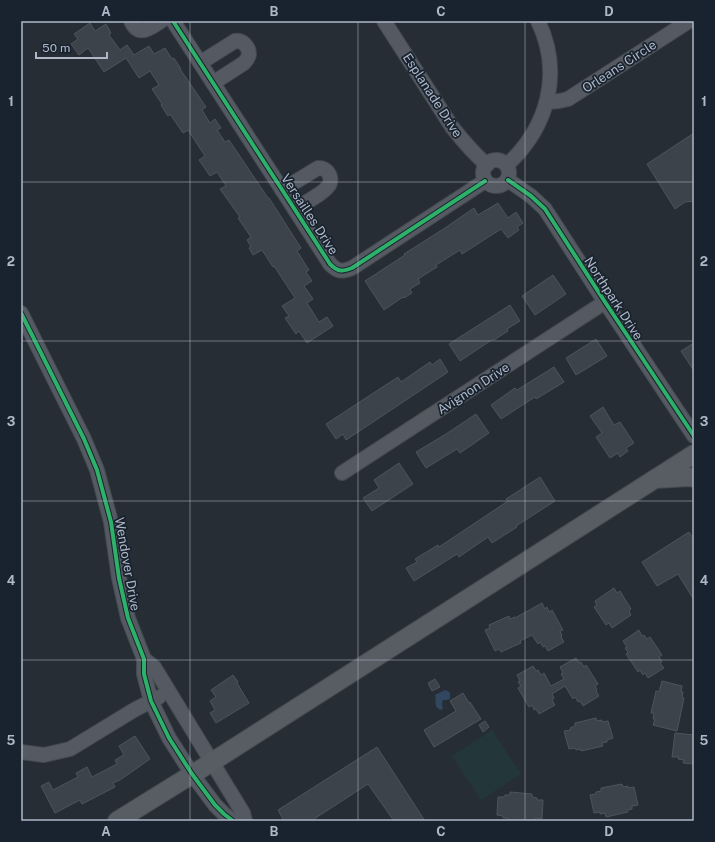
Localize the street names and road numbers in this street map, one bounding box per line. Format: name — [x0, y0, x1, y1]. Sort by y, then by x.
street label: Orleans Circle — [580, 37, 659, 96]
street label: Esplanade Drive — [400, 50, 465, 140]
street label: Versailles Drive — [278, 171, 341, 257]
street label: Northpark Drive — [581, 254, 646, 343]
street label: Avignon Drive — [434, 360, 512, 417]
street label: Wendover Drive — [112, 516, 143, 612]

